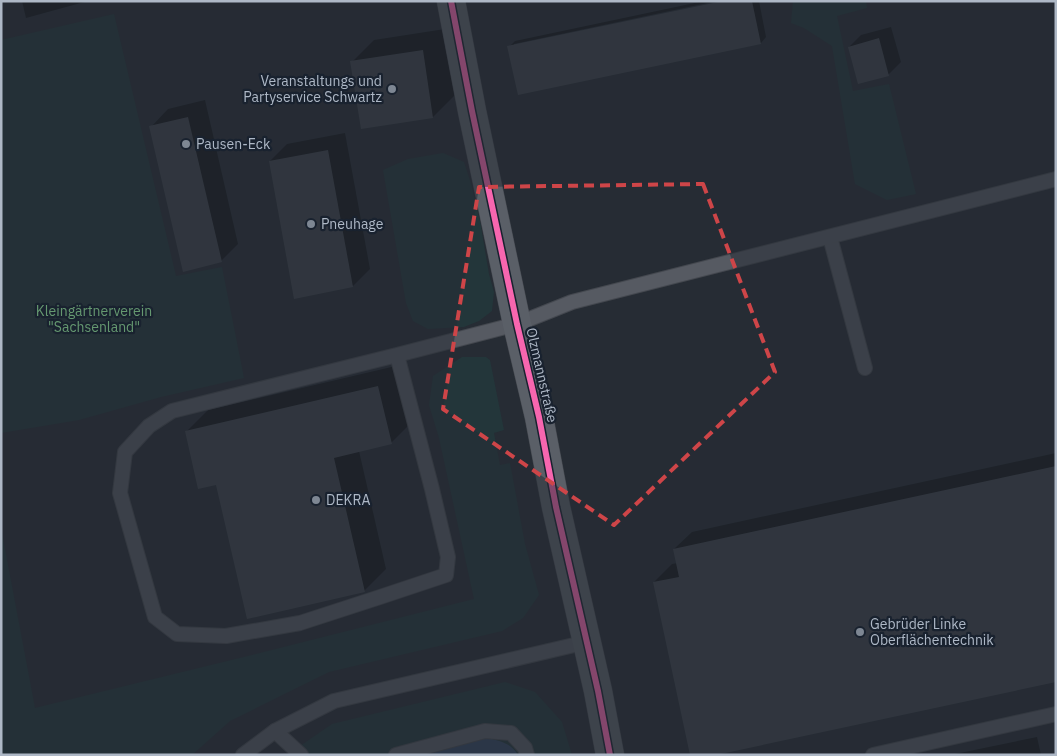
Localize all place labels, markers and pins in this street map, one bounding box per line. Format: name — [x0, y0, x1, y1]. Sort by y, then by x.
place label: Veranstaltungs und Partyservice Schwartz — [243, 72, 382, 106]
marker: Veranstaltungs und Partyservice Schwartz — [386, 83, 398, 95]
place label: Pausen-Eck — [196, 135, 271, 153]
marker: Pausen-Eck — [180, 138, 192, 150]
place label: Pneuhage — [321, 215, 384, 233]
marker: Pneuhage — [305, 218, 317, 230]
place label: DEKRA — [326, 491, 370, 509]
marker: DEKRA — [310, 494, 322, 506]
place label: Gebrüder Linke Oberflächentechnik — [870, 615, 994, 649]
marker: Gebrüder Linke Oberflächentechnik — [854, 626, 866, 638]

